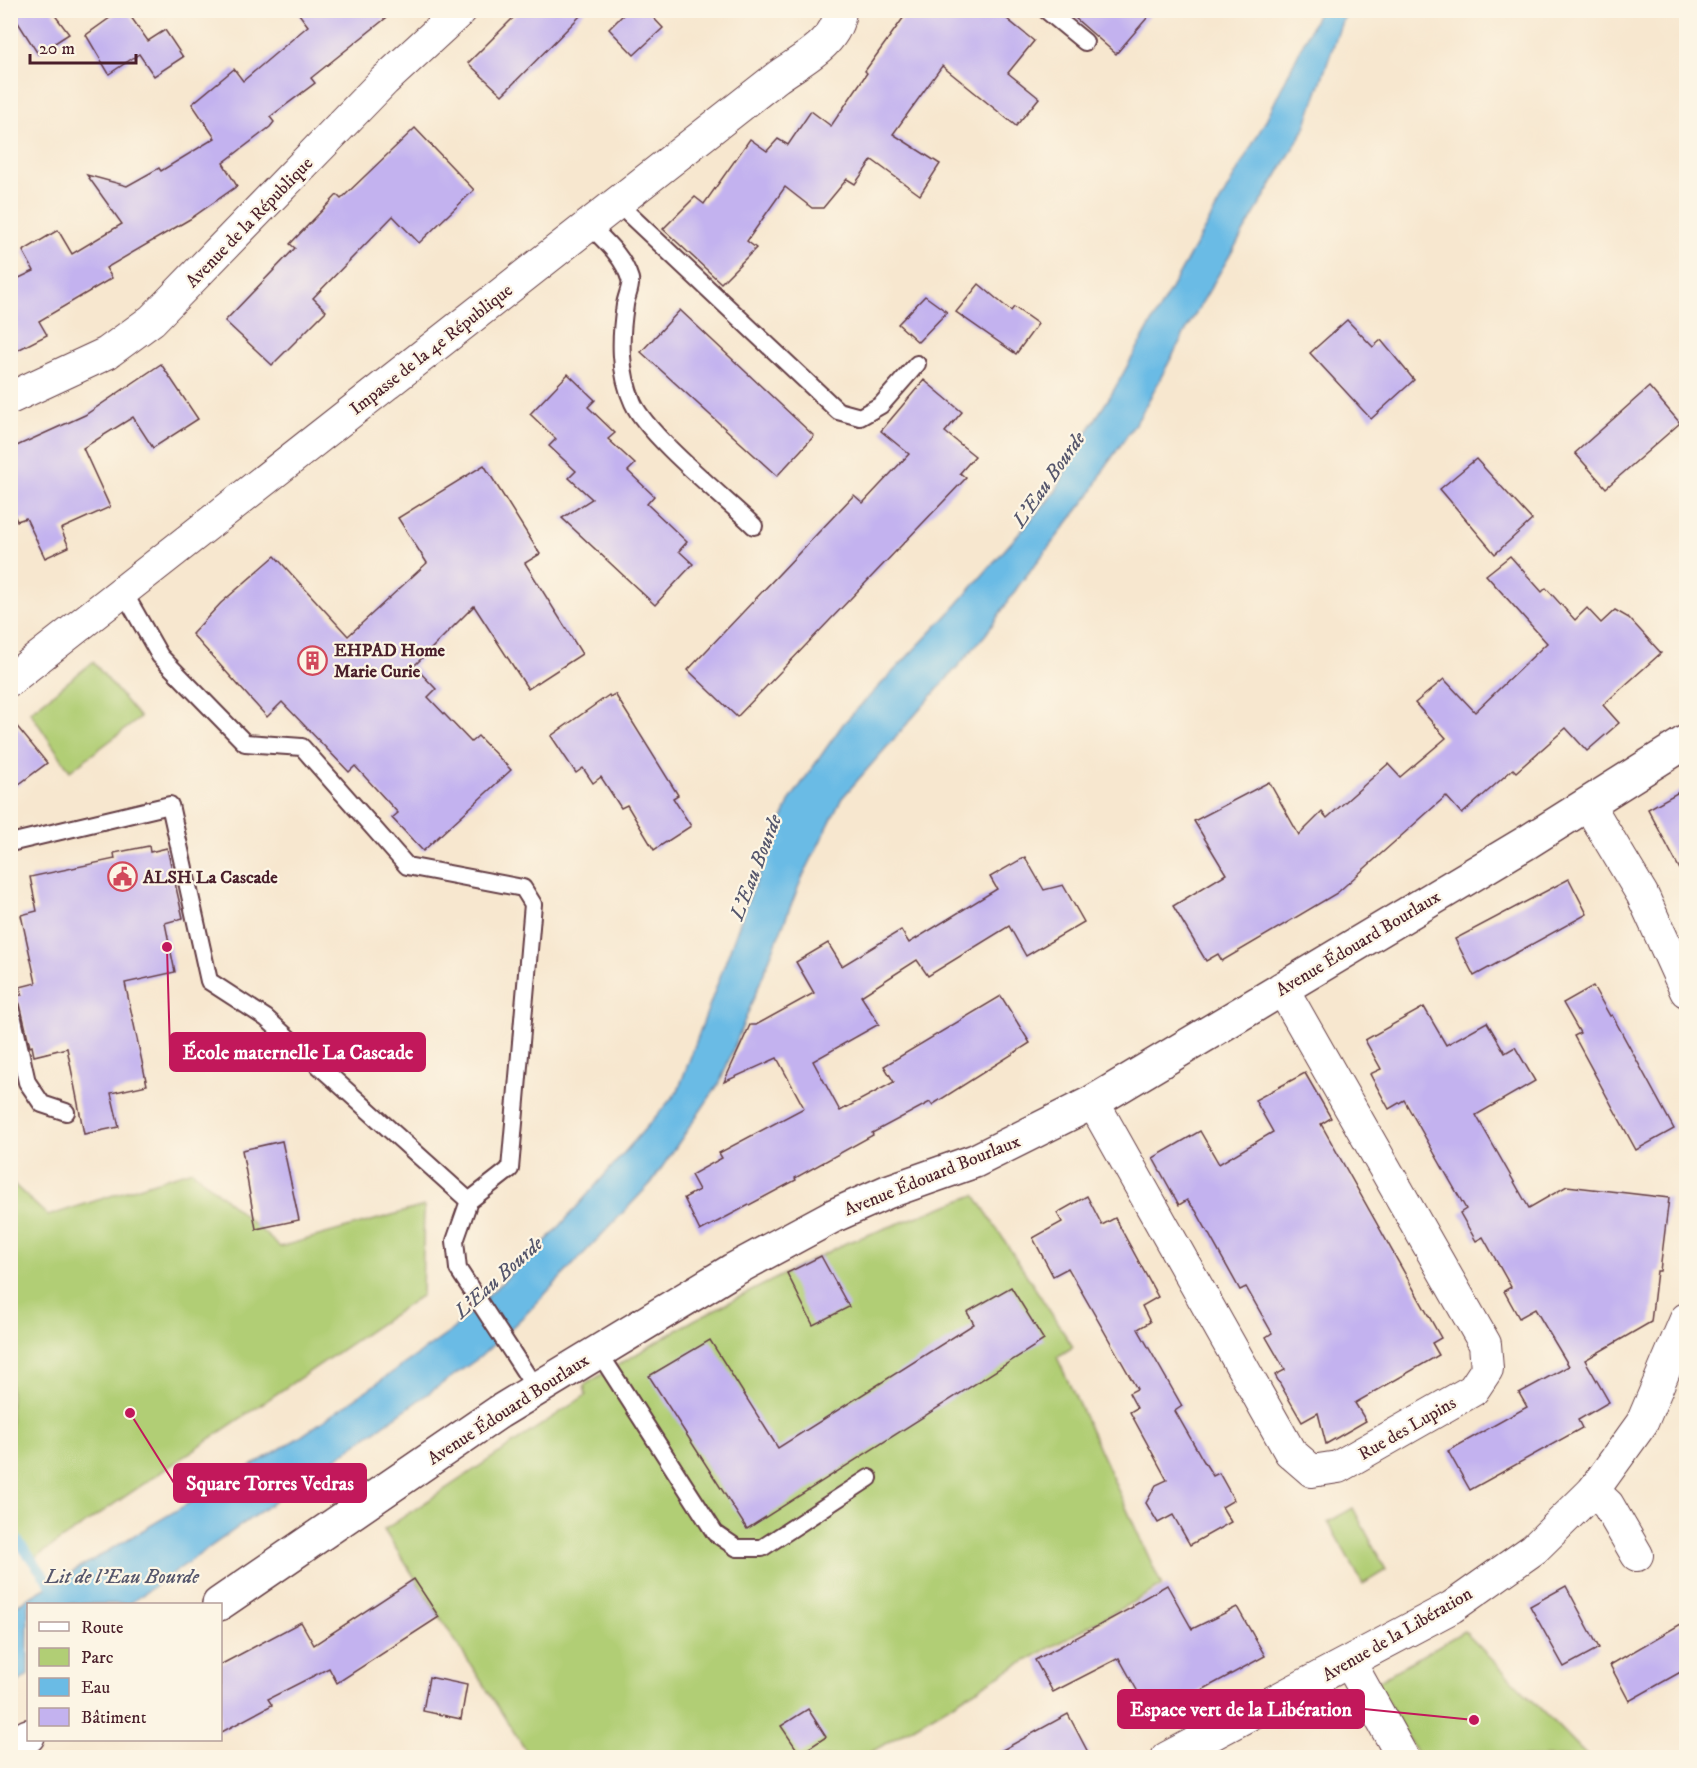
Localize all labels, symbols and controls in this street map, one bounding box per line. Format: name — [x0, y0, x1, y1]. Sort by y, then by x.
scale bar — [30, 27, 136, 65]
text: 20 m — [39, 38, 75, 60]
street label: Avenue de la République — [182, 153, 318, 293]
street label: Impasse de la 4e République — [346, 279, 517, 420]
water label: L'Eau Bourde — [1007, 426, 1092, 533]
place label: EHPAD Home Marie Curie — [334, 640, 446, 683]
building icon: EHPAD Home Marie Curie — [297, 644, 329, 676]
water label: L'Eau Bourde — [725, 810, 788, 925]
public building icon: ALSH La Cascade — [106, 861, 138, 893]
place label: ALSH La Cascade — [142, 867, 278, 889]
street label: Avenue Édouard Bourlaux — [1272, 886, 1445, 1002]
callout: École maternelle La Cascade — [170, 1033, 425, 1071]
text: École maternelle La Cascade — [183, 1040, 414, 1066]
street label: Avenue Édouard Bourlaux — [841, 1130, 1024, 1221]
water label: L'Eau Bourde — [449, 1231, 549, 1325]
street label: Avenue Édouard Bourlaux — [424, 1349, 594, 1470]
street label: Rue des Lupins — [1355, 1392, 1460, 1466]
callout: Square Torres Vedras — [174, 1464, 366, 1502]
text: Square Torres Vedras — [186, 1472, 354, 1497]
water label: Lit de l'Eau Bourde — [44, 1565, 200, 1590]
street label: Avenue de la Libération — [1319, 1583, 1477, 1687]
legend — [27, 1603, 222, 1741]
text: Route — [81, 1617, 124, 1639]
text: Parc — [81, 1647, 114, 1669]
text: Eau — [81, 1677, 110, 1699]
callout: Espace vert de la Libération — [1118, 1690, 1364, 1728]
text: Espace vert de la Libération — [1130, 1698, 1353, 1723]
text: Bâtiment — [81, 1707, 147, 1729]

